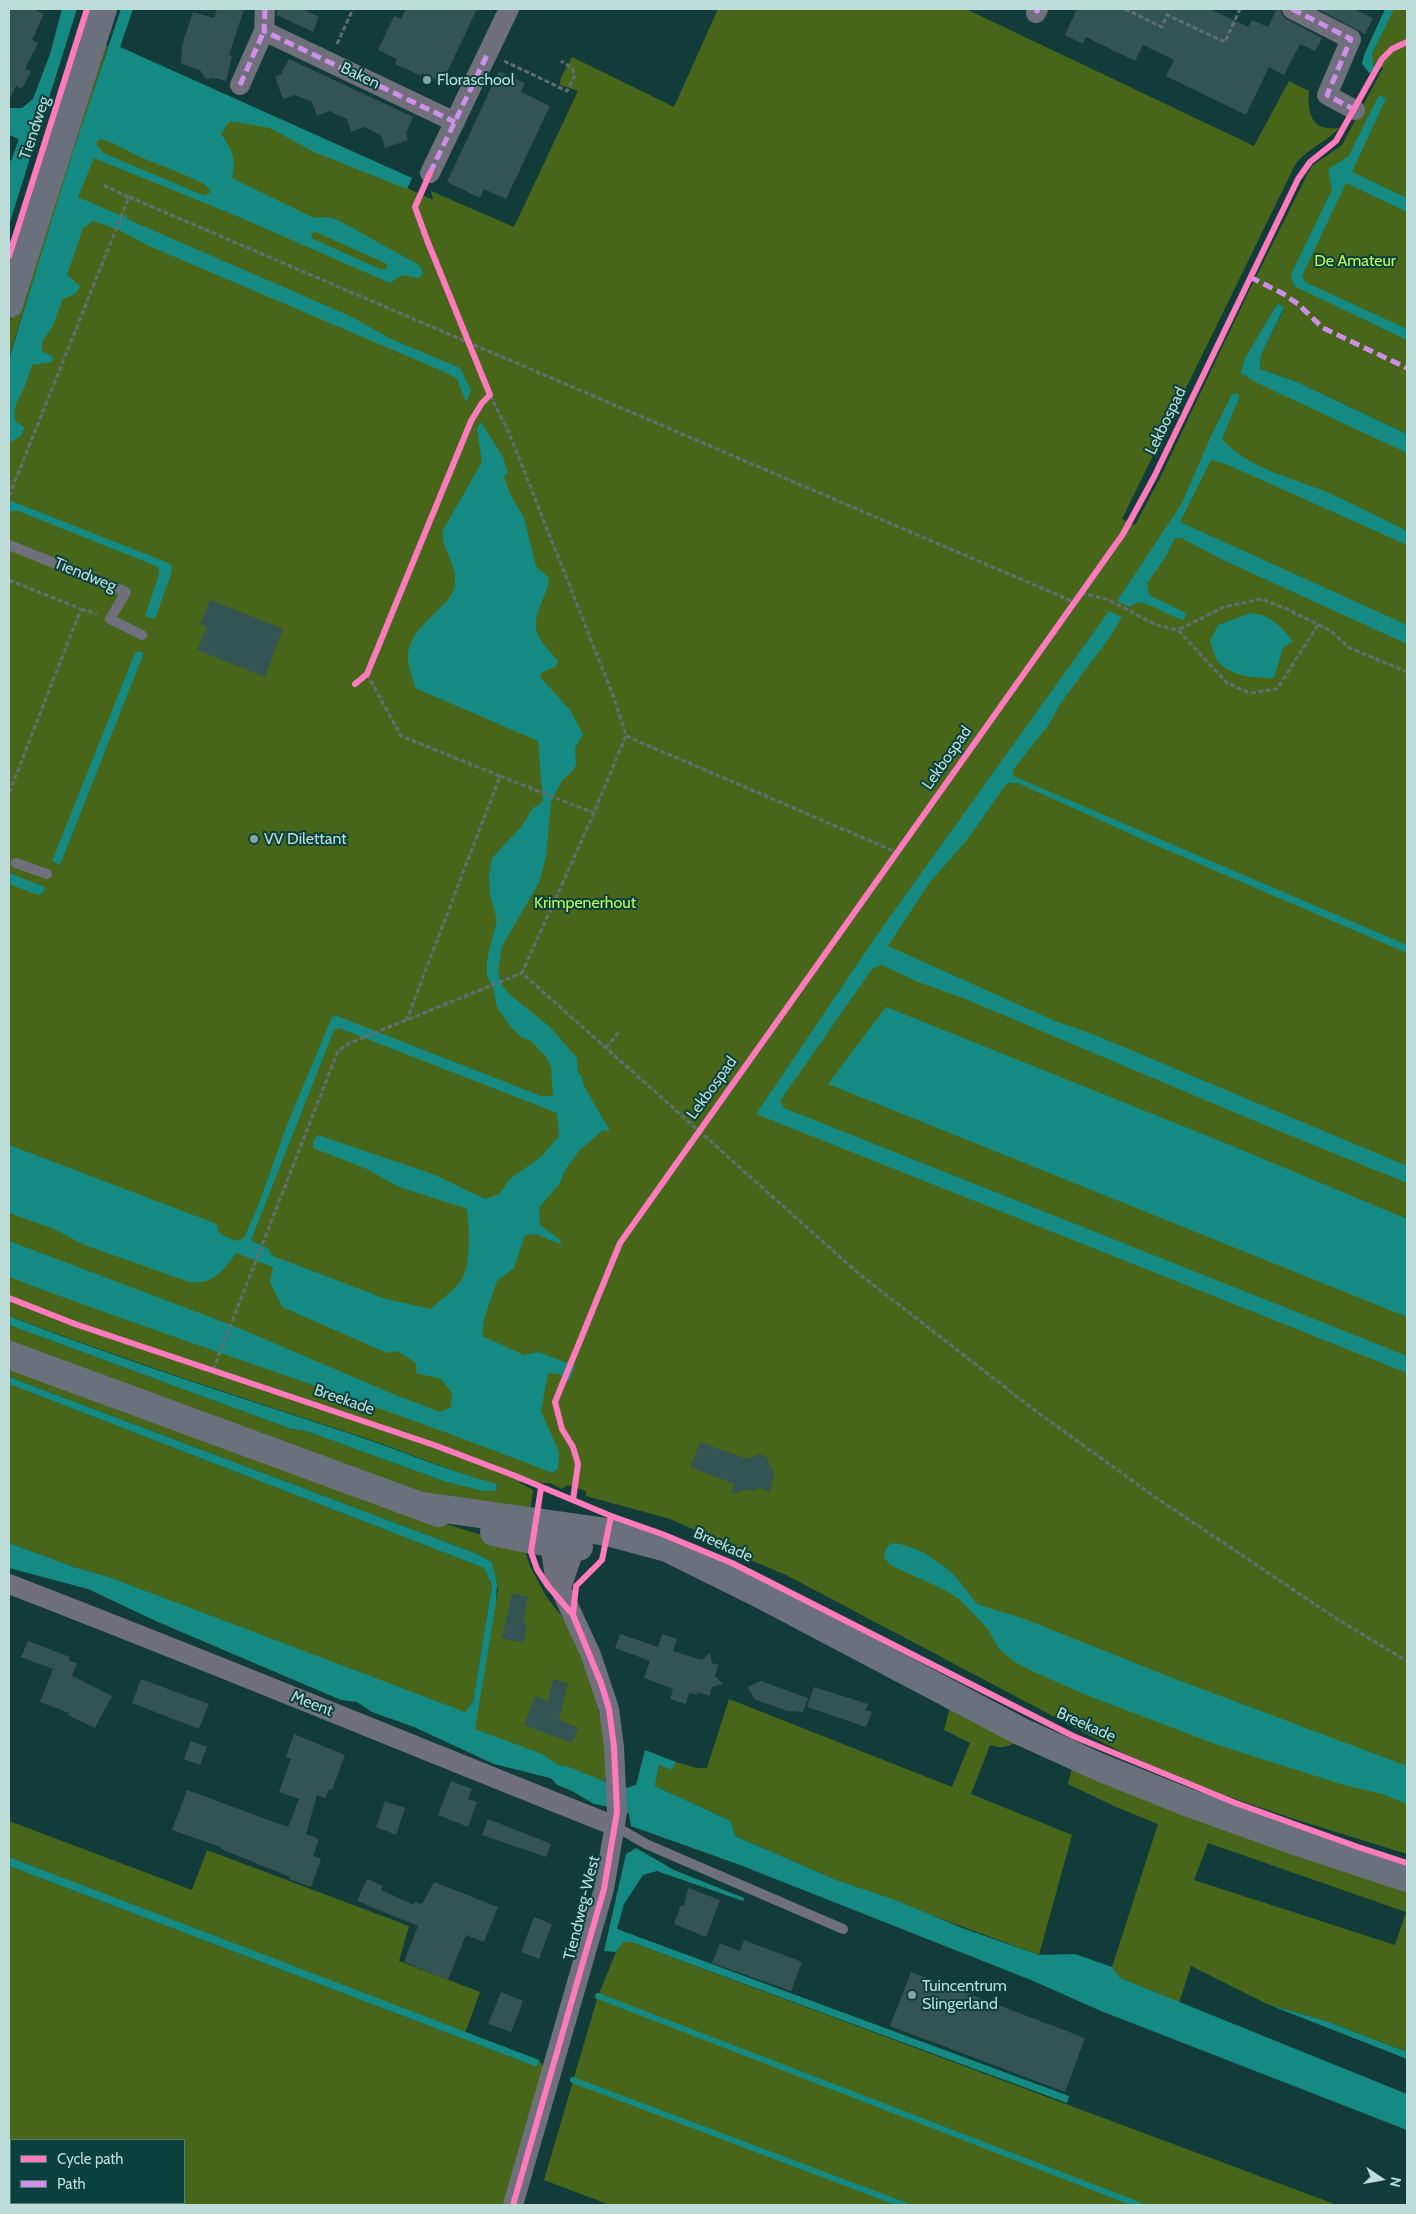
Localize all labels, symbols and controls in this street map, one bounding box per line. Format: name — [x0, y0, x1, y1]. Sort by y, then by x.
street label: Baken — [337, 58, 383, 94]
place label: Floraschool — [437, 70, 514, 90]
marker: Floraschool — [421, 74, 433, 86]
street label: Tiendweg — [16, 94, 54, 162]
park label: De Amateur — [1314, 251, 1396, 271]
street label: Lekbospad — [1141, 384, 1191, 458]
street label: Tiendweg — [51, 554, 119, 596]
street label: Lekbospad — [918, 723, 976, 793]
place label: VV Dilettant — [264, 829, 347, 849]
marker: VV Dilettant — [248, 833, 260, 845]
park label: Krimpenerhout — [534, 893, 636, 913]
street label: Lekbospad — [683, 1053, 741, 1123]
street label: Breekade — [311, 1381, 377, 1419]
street label: Breekade — [691, 1524, 755, 1566]
street label: Meent — [288, 1687, 336, 1721]
street label: Breekade — [1054, 1704, 1118, 1746]
street label: Tiendweg-West — [560, 1854, 604, 1962]
place label: Tuincentrum Slingerland — [922, 1976, 1007, 2014]
marker: Tuincentrum Slingerland — [906, 1989, 918, 2001]
legend — [10, 2139, 185, 2204]
text: Cycle path — [57, 2150, 123, 2168]
north arrow — [1356, 2154, 1406, 2204]
text: Path — [57, 2175, 86, 2193]
text: N — [1386, 2175, 1406, 2189]

